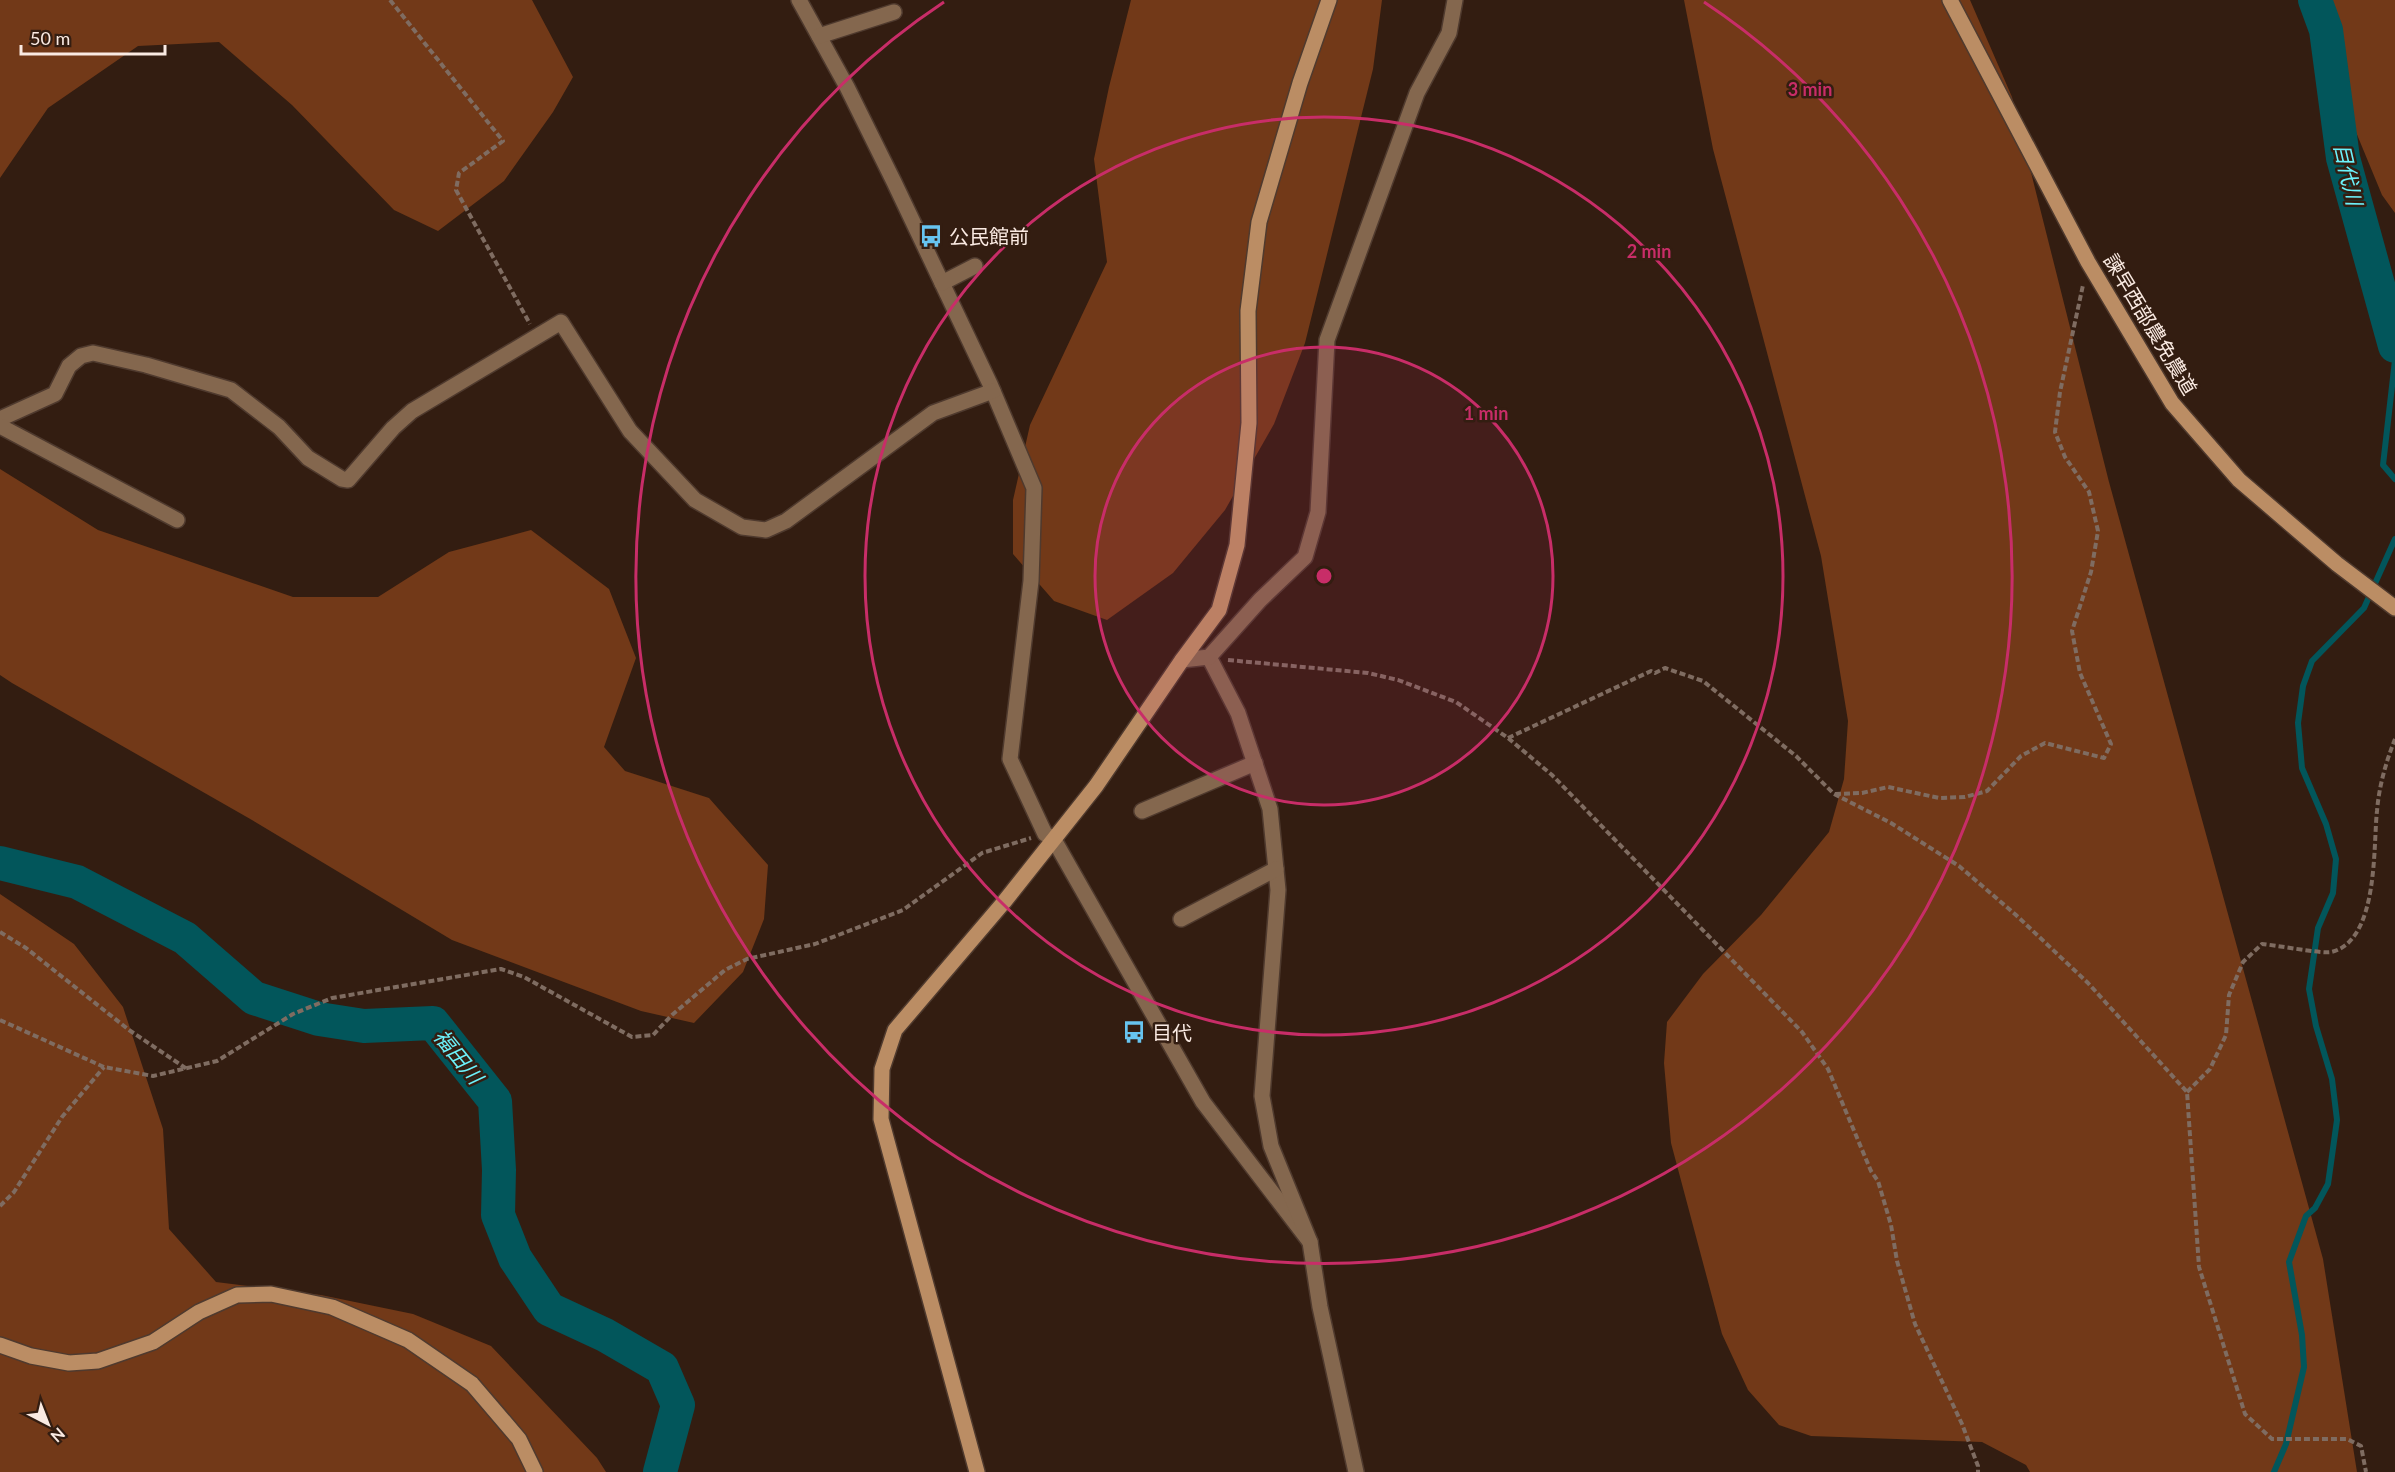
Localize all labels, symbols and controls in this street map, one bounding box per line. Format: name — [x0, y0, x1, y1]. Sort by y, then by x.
scale bar — [21, 18, 165, 56]
text: 50 m — [30, 27, 70, 49]
text: 3 min — [1788, 78, 1832, 100]
water label: 目代川 — [2330, 140, 2369, 209]
bus stop icon: 公民館前 — [918, 223, 944, 249]
place label: 公民館前 — [949, 224, 1029, 248]
text: 2 min — [1627, 240, 1671, 262]
street label: 諫早西部農免農道 — [2100, 249, 2202, 399]
text: 1 min — [1464, 402, 1508, 424]
centre of rings — [1314, 566, 1334, 586]
bus stop icon: 目代 — [1121, 1019, 1147, 1045]
place label: 目代 — [1152, 1020, 1192, 1044]
water label: 福田川 — [429, 1024, 490, 1090]
north arrow — [18, 1394, 78, 1454]
text: N — [47, 1424, 69, 1447]

